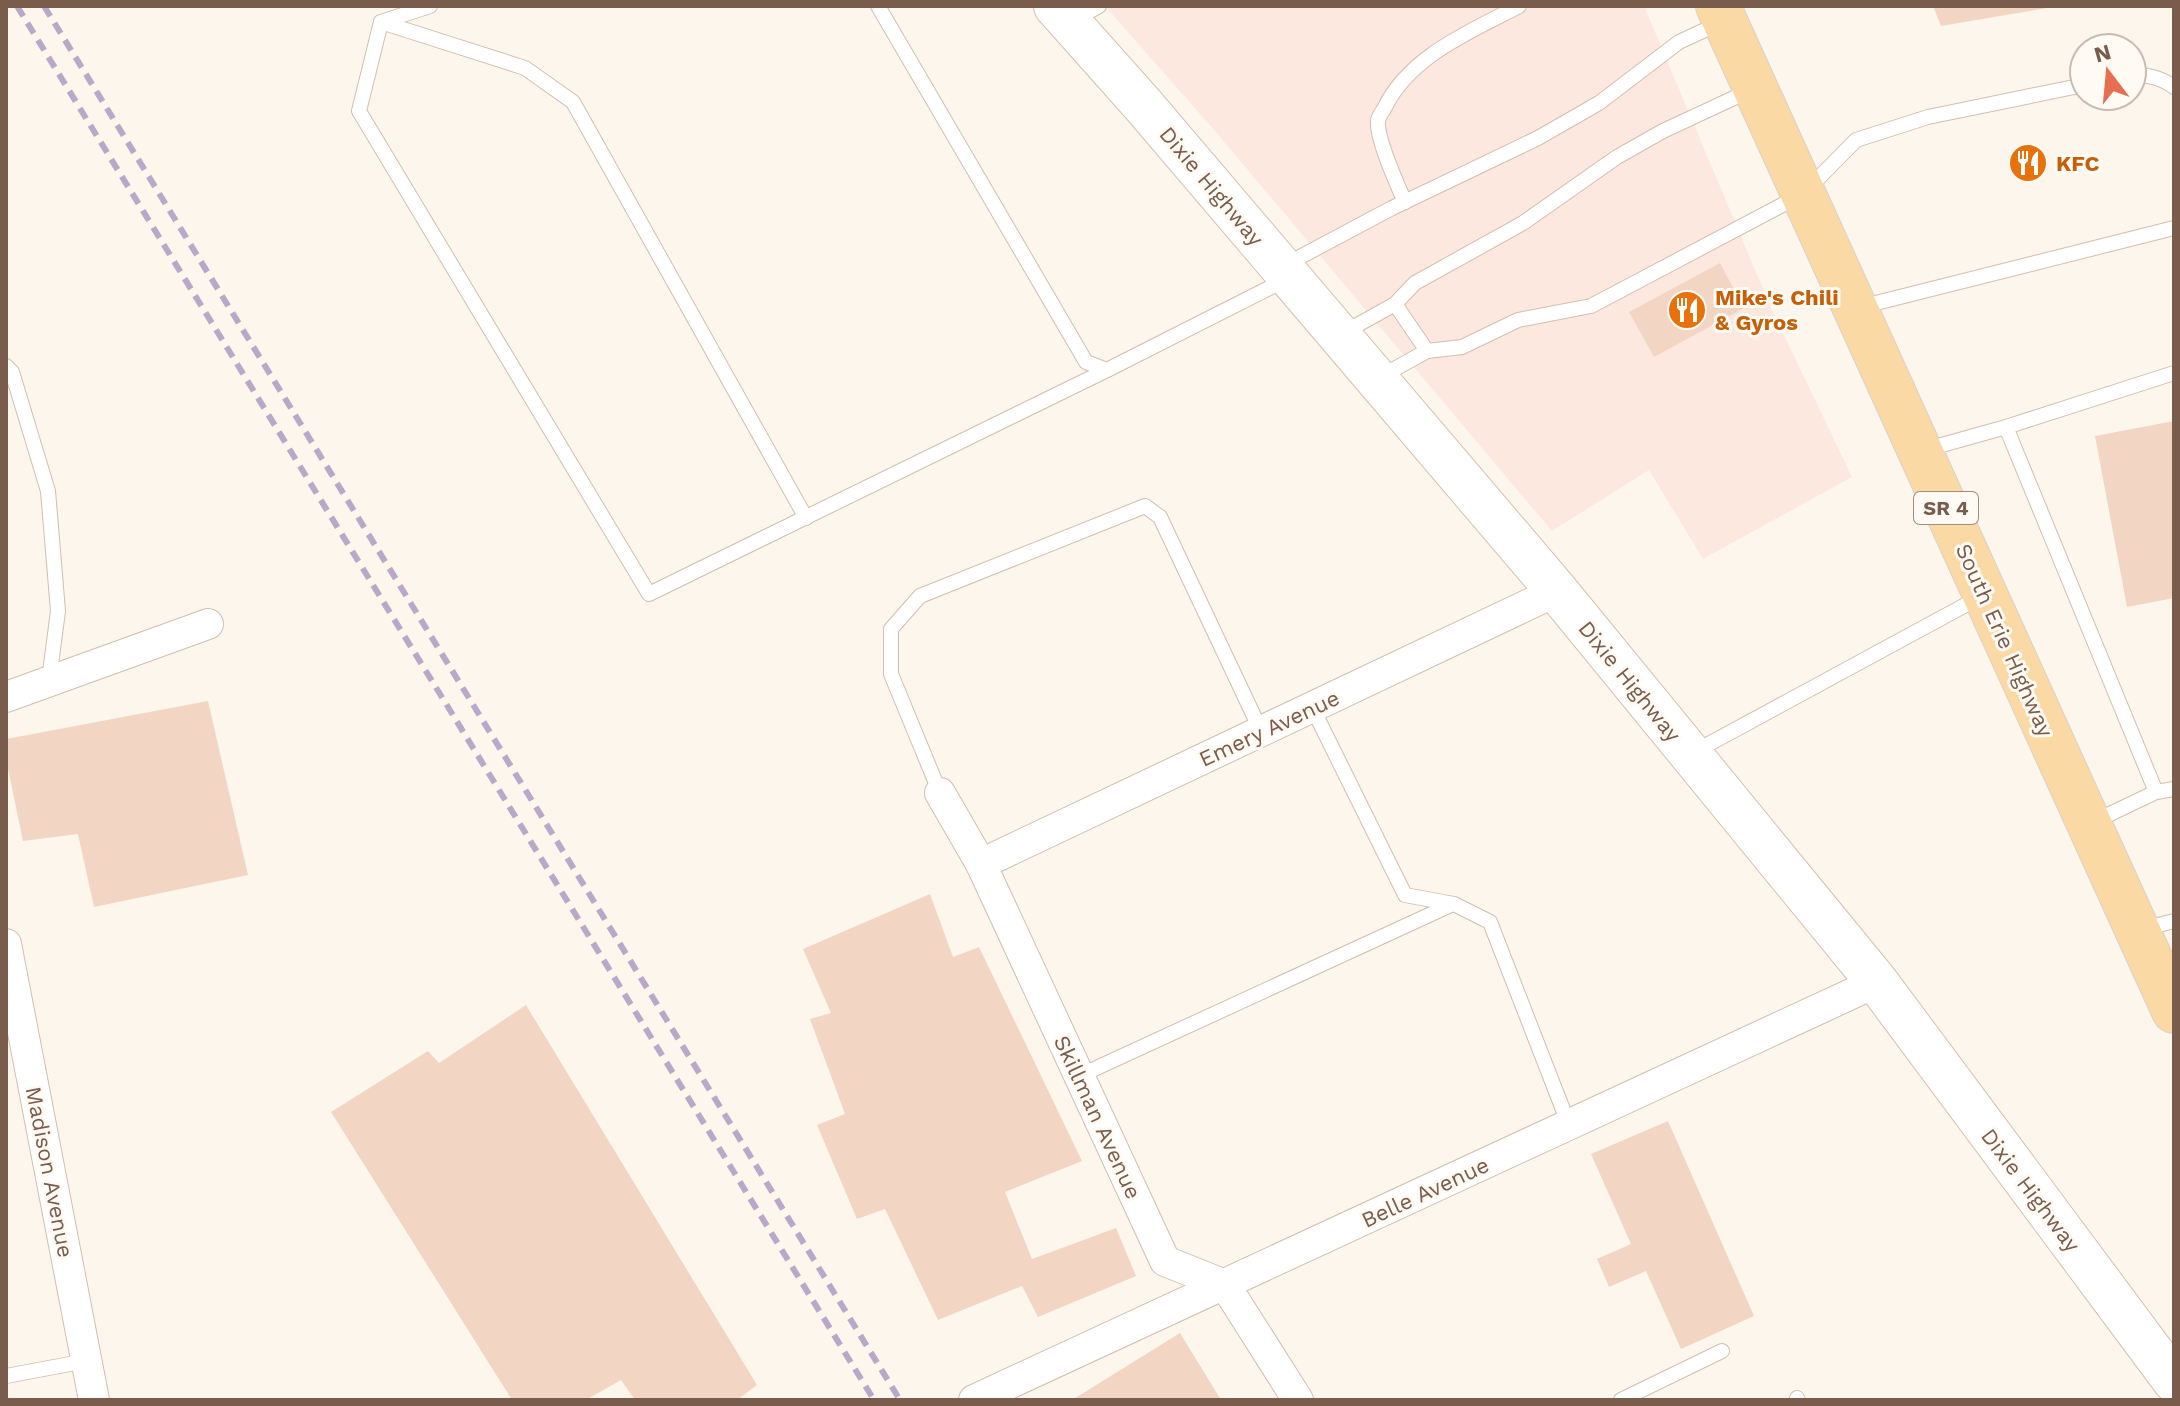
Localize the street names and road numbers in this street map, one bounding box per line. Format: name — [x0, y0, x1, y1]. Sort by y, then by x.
street label: Dixie Highway — [1155, 122, 1269, 251]
road number: SR 4 — [1914, 492, 1978, 524]
street label: South Erie Highway — [1951, 540, 2059, 741]
street label: Dixie Highway — [1573, 616, 1686, 747]
street label: Emery Avenue — [1195, 685, 1343, 772]
street label: Skillman Avenue — [1049, 1032, 1146, 1203]
street label: Madison Avenue — [21, 1085, 78, 1260]
street label: Dixie Highway — [1976, 1124, 2085, 1257]
street label: Belle Avenue — [1358, 1152, 1493, 1233]

